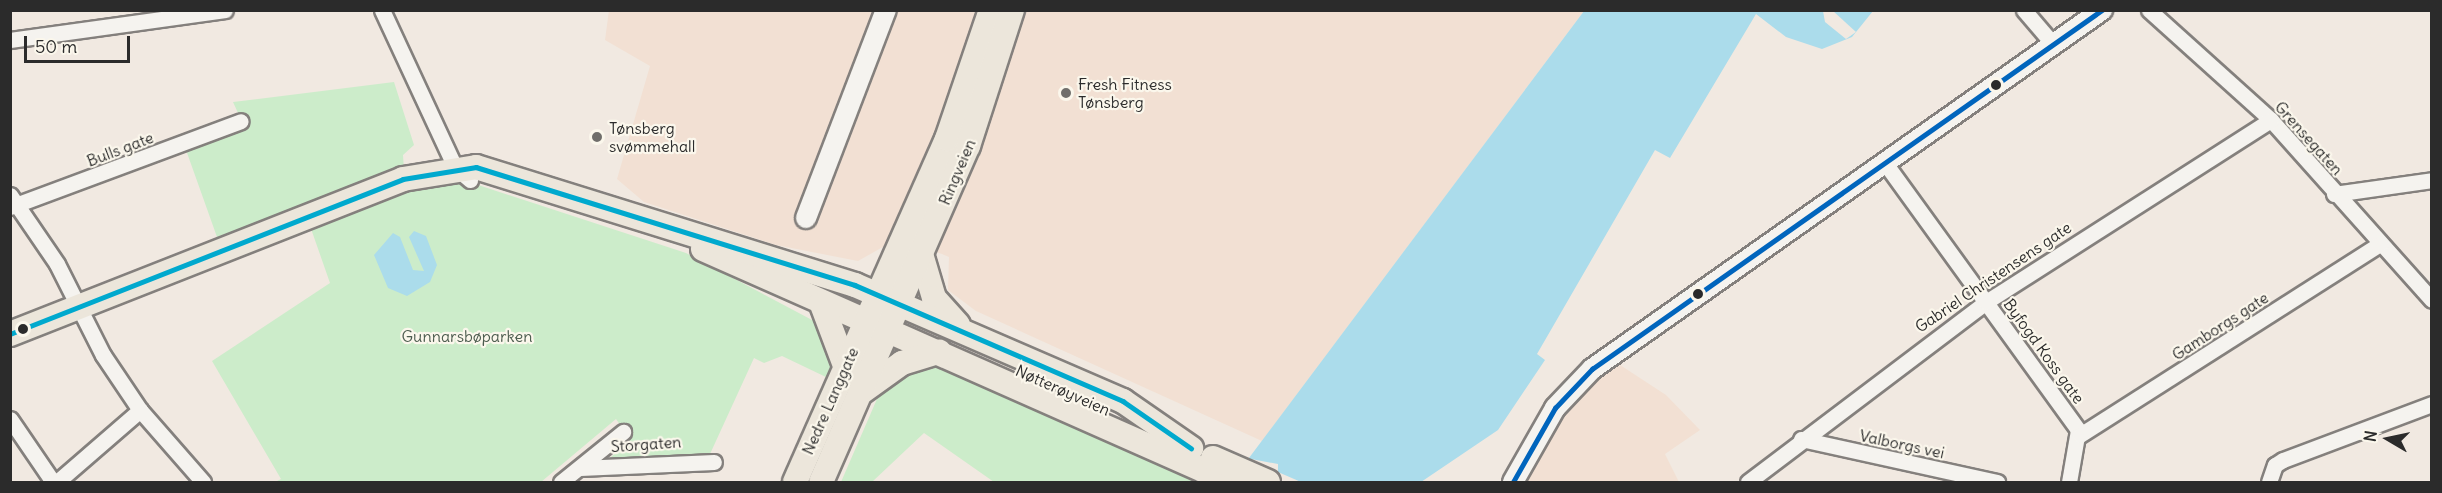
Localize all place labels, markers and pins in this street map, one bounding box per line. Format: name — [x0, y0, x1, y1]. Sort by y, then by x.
place label: Fresh Fitness Tønsberg — [1078, 74, 1172, 112]
unlabelled marker — [1990, 79, 2002, 91]
marker: Fresh Fitness Tønsberg — [1059, 86, 1073, 100]
place label: Tønsberg svømmehall — [609, 118, 695, 156]
marker: Tønsberg svømmehall — [590, 130, 604, 144]
unlabelled marker — [1692, 288, 1704, 300]
unlabelled marker — [17, 323, 29, 335]

